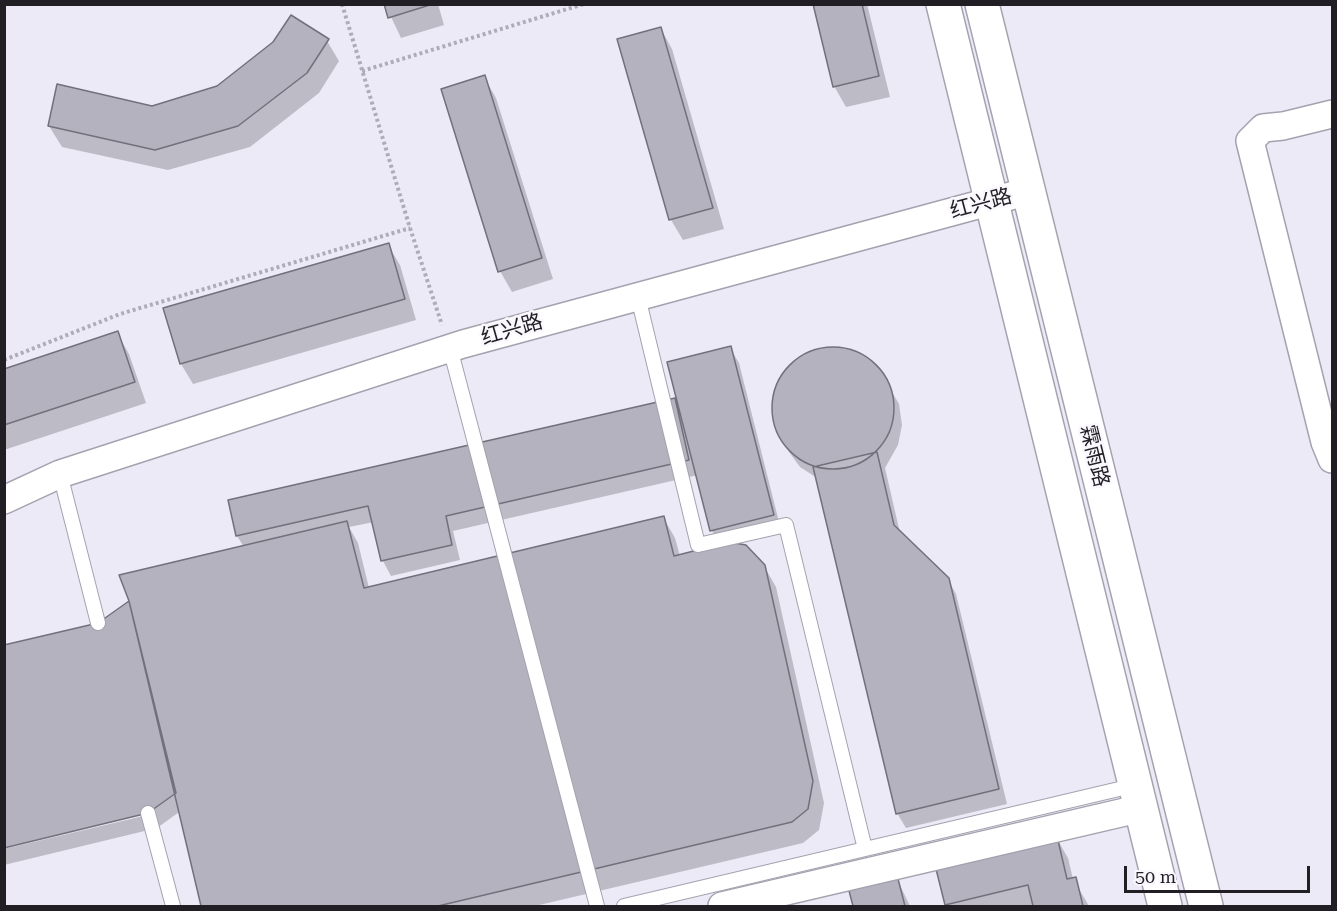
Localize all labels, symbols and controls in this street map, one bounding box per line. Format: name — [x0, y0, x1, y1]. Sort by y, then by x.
street label: 红兴路 — [947, 184, 1015, 224]
street label: 红兴路 — [478, 309, 546, 351]
street label: 霖雨路 — [1074, 422, 1114, 490]
scale bar — [1127, 854, 1313, 892]
text: 50 m — [1135, 866, 1176, 887]

